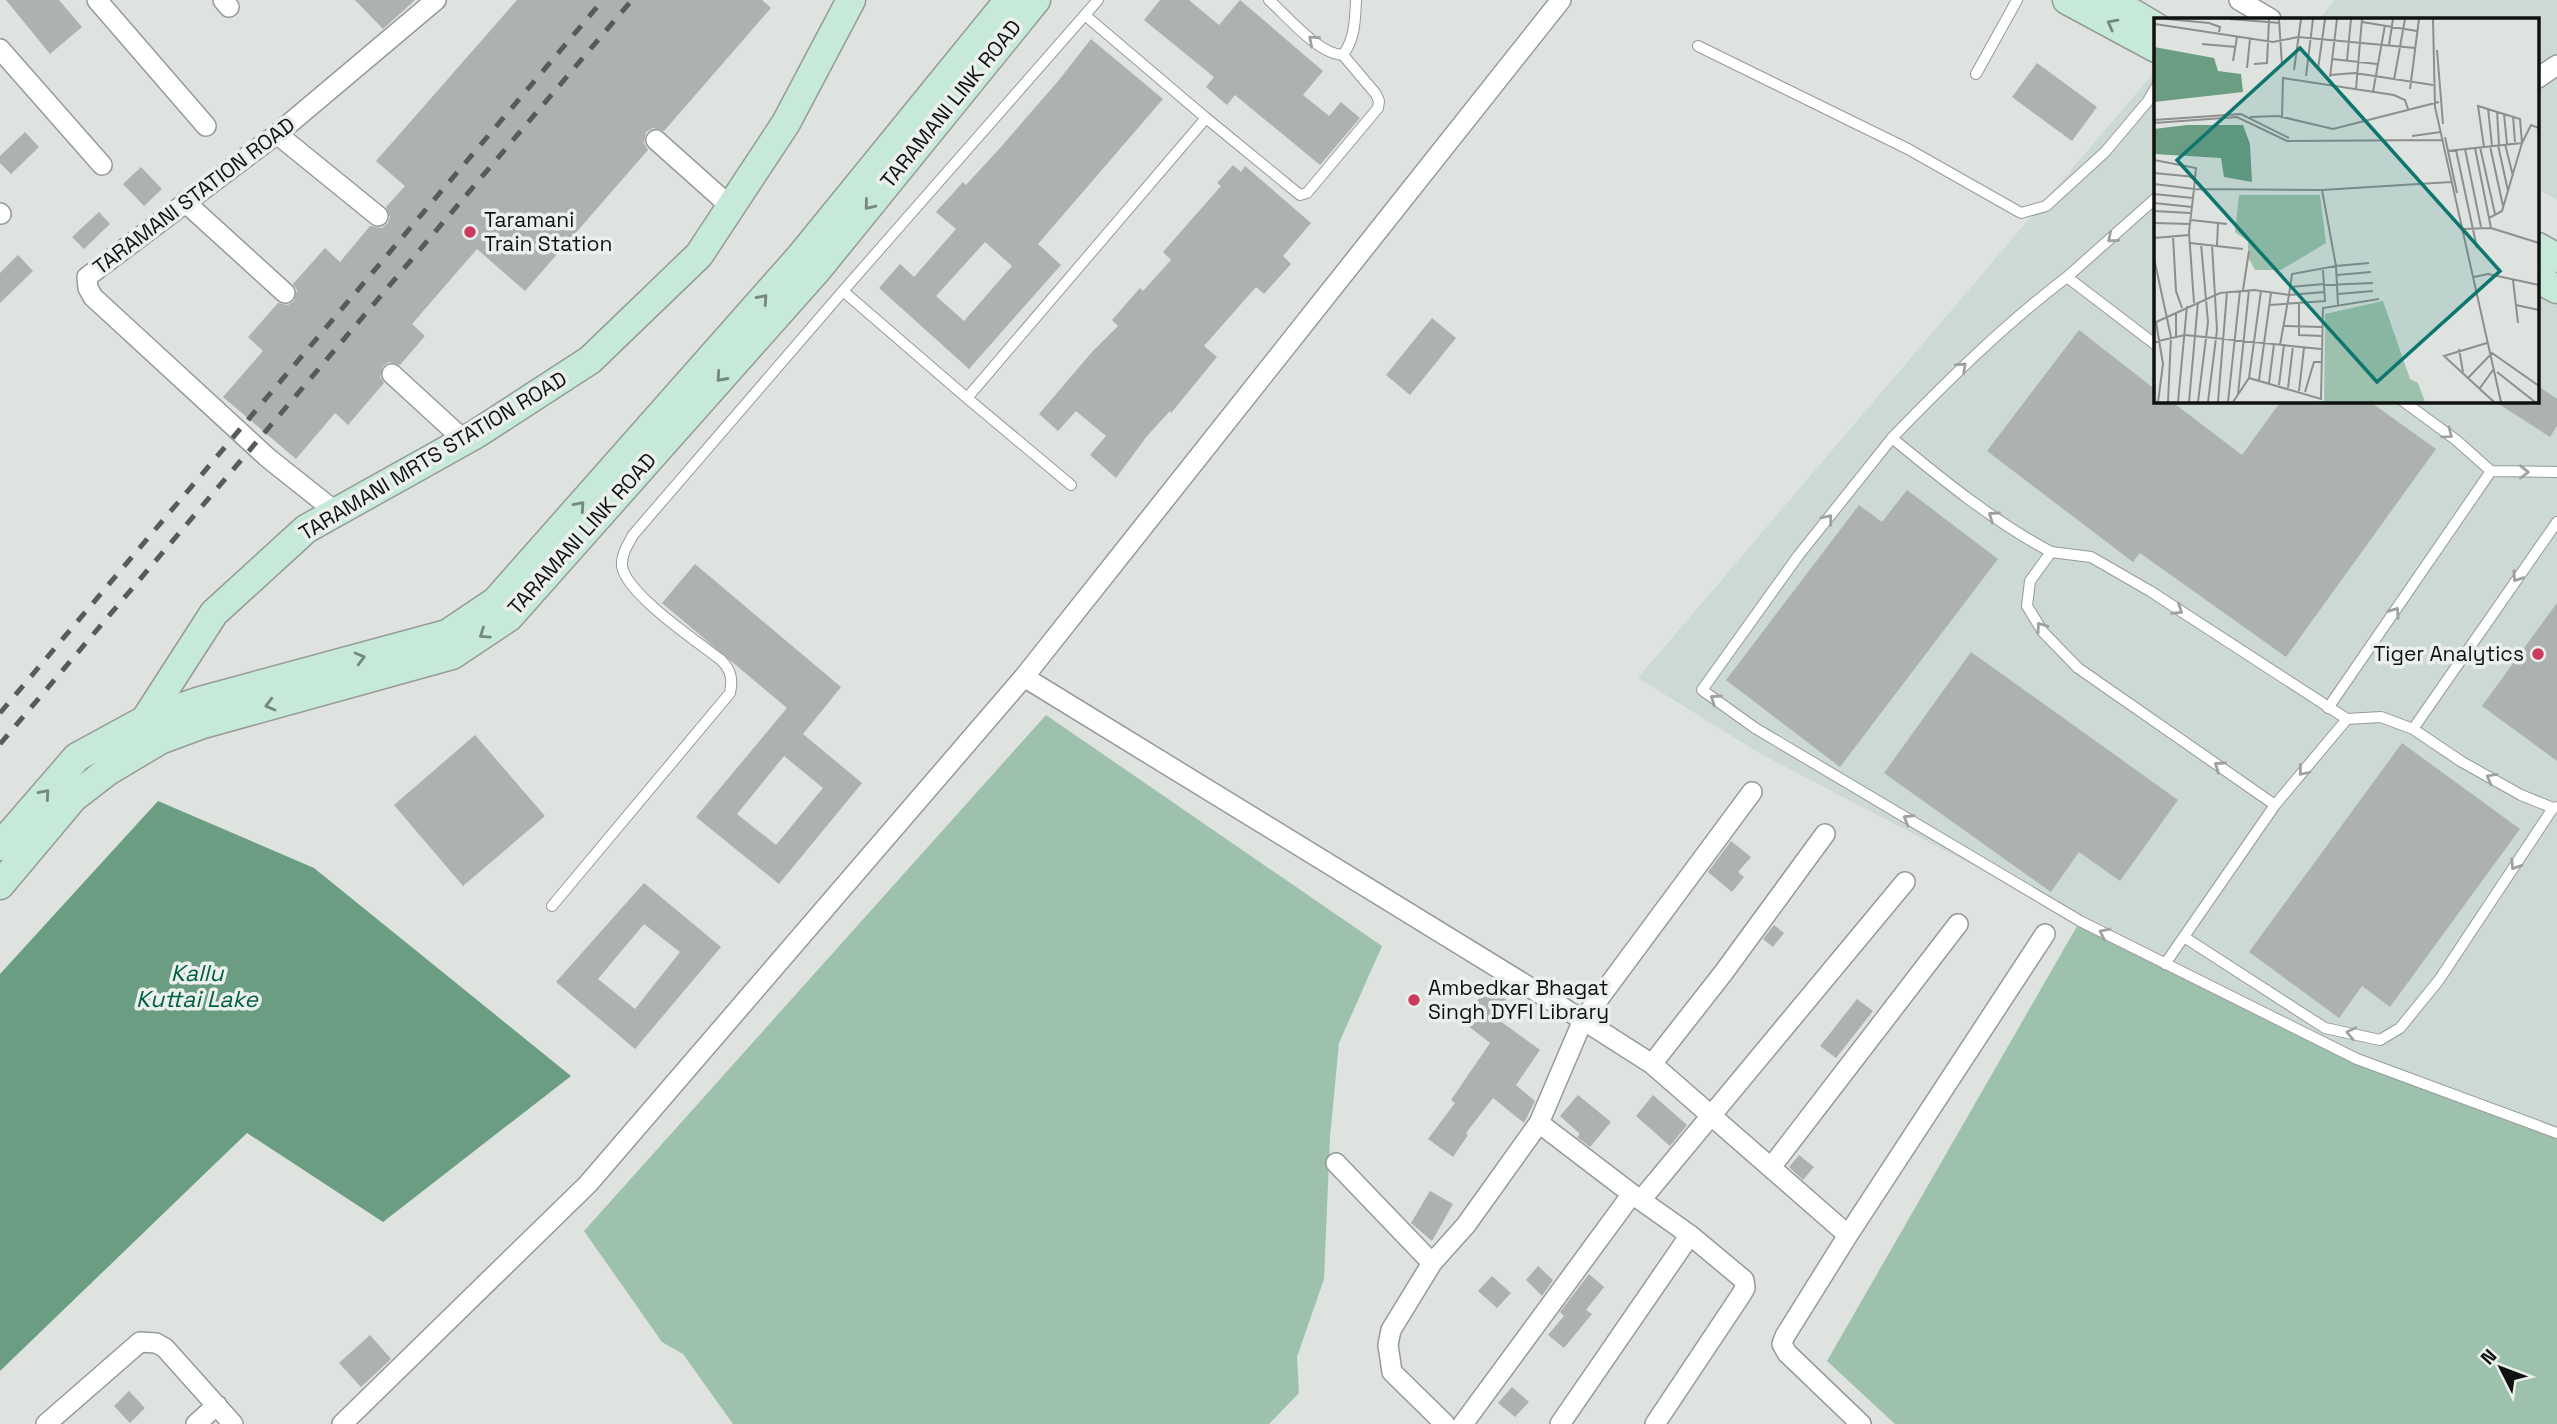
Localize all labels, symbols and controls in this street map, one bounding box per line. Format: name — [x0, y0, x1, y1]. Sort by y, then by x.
street label: TARAMANI LINK ROAD — [874, 14, 1027, 194]
inset map — [2154, 18, 2540, 402]
one-way arrow — [2107, 19, 2119, 32]
one-way arrow — [1308, 36, 1321, 48]
street label: TARAMANI STATION ROAD — [87, 111, 300, 280]
one-way arrow — [865, 197, 878, 209]
place label: Taramani Train Station — [484, 206, 612, 257]
marker: Taramani Train Station — [462, 224, 478, 240]
one-way arrow — [2108, 230, 2121, 242]
one-way arrow — [755, 294, 767, 307]
one-way arrow — [1954, 363, 1967, 376]
street label: TARAMANI MRTS STATION ROAD — [294, 365, 571, 546]
one-way arrow — [717, 369, 729, 382]
one-way arrow — [2441, 426, 2453, 439]
street label: TARAMANI LINK ROAD — [502, 447, 662, 620]
one-way arrow — [2519, 464, 2530, 480]
one-way arrow — [572, 501, 584, 514]
one-way arrow — [1988, 512, 2001, 524]
one-way arrow — [1819, 514, 1832, 526]
one-way arrow — [2513, 569, 2525, 582]
one-way arrow — [2170, 602, 2183, 614]
one-way arrow — [2386, 606, 2399, 619]
one-way arrow — [2037, 622, 2049, 635]
one-way arrow — [479, 626, 492, 639]
place label: Tiger Analytics — [2373, 640, 2524, 667]
marker: Tiger Analytics — [2530, 646, 2546, 662]
one-way arrow — [353, 652, 365, 666]
one-way arrow — [1710, 695, 1723, 707]
one-way arrow — [264, 697, 276, 711]
one-way arrow — [2214, 762, 2227, 774]
one-way arrow — [2299, 763, 2311, 776]
one-way arrow — [2486, 773, 2499, 786]
one-way arrow — [37, 790, 49, 803]
one-way arrow — [1902, 814, 1915, 827]
one-way arrow — [2511, 857, 2523, 870]
one-way arrow — [2099, 928, 2111, 942]
water label: Kallu Kuttai Lake — [136, 958, 259, 1014]
place label: Ambedkar Bhagat Singh DYFI Library — [1428, 974, 1609, 1025]
marker: Ambedkar Bhagat Singh DYFI Library — [1406, 992, 1422, 1008]
one-way arrow — [2345, 1027, 2357, 1042]
north arrow — [2466, 1333, 2536, 1403]
text: N — [2475, 1344, 2502, 1370]

